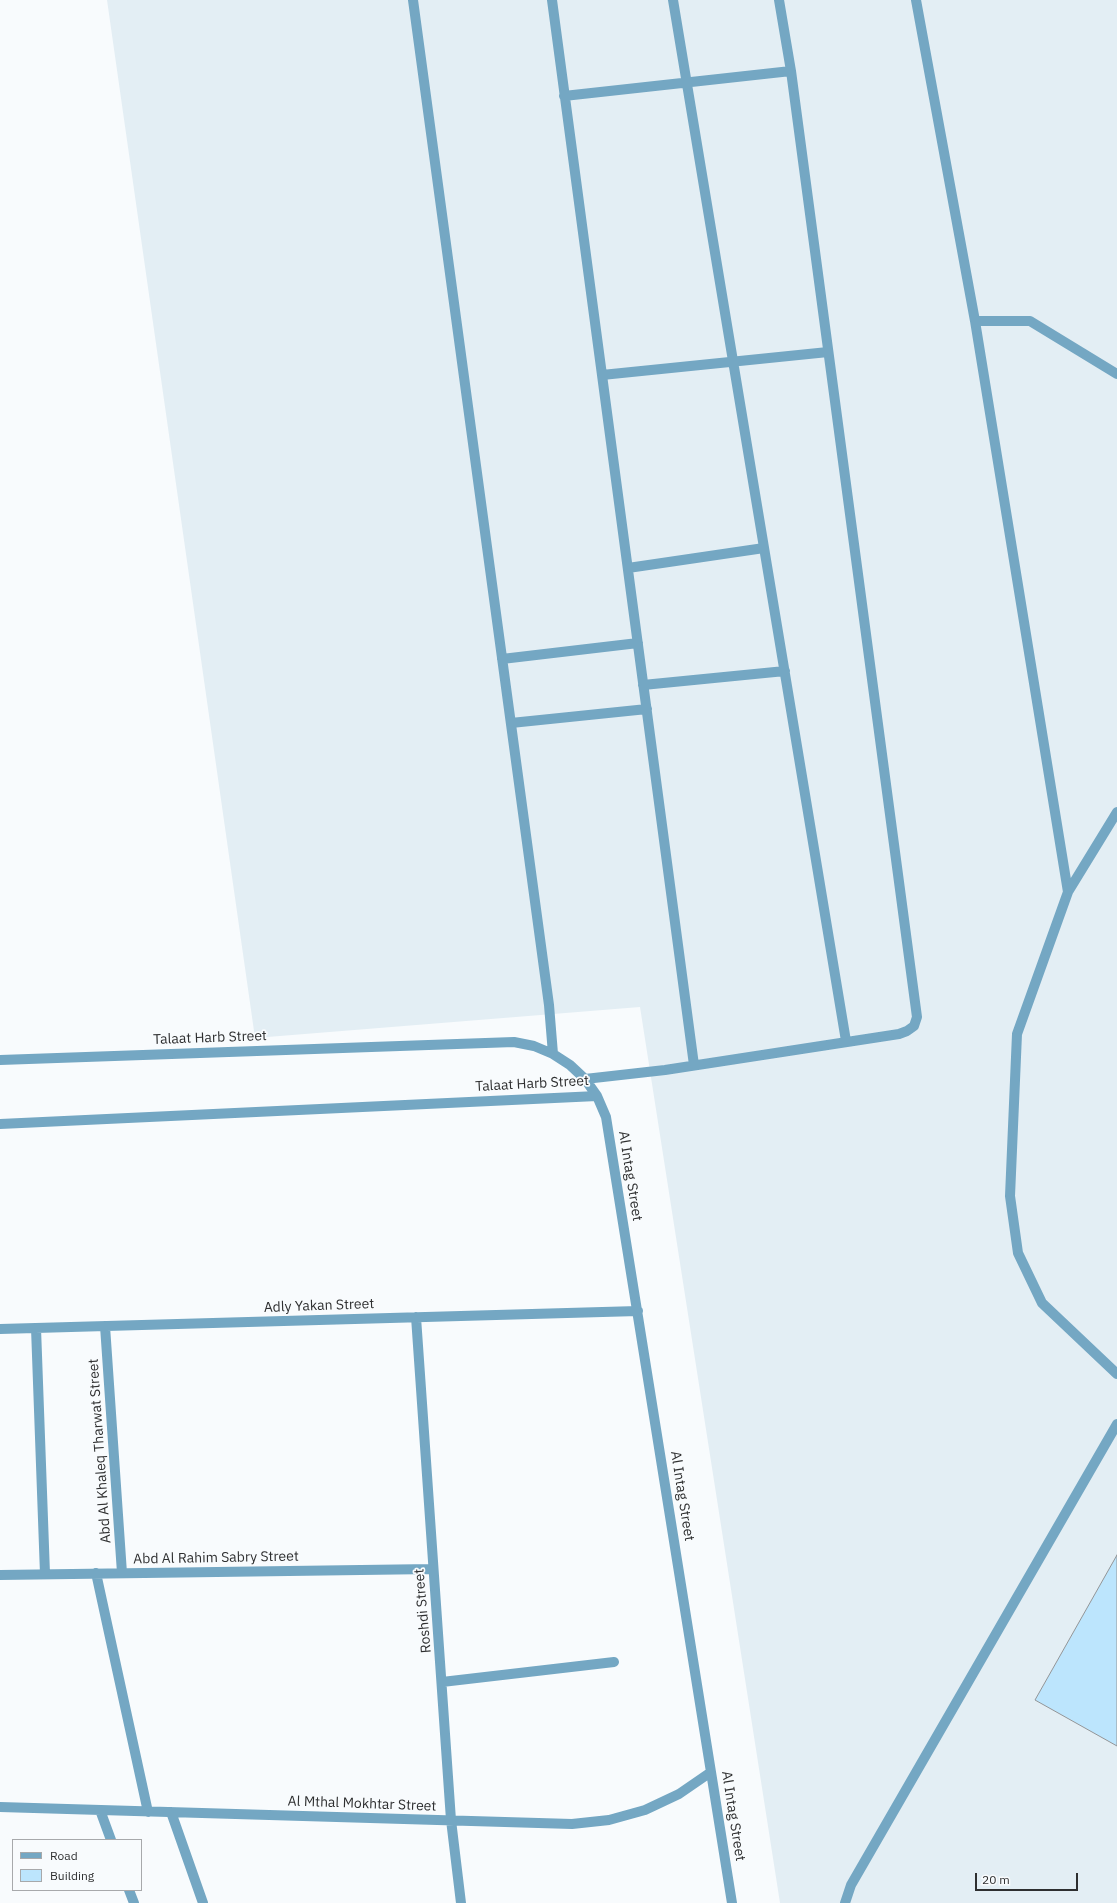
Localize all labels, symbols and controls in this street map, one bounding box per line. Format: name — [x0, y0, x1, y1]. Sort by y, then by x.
street label: Talaat Harb Street — [153, 1028, 267, 1048]
street label: Talaat Harb Street — [475, 1073, 589, 1095]
street label: Al Intag Street — [615, 1130, 645, 1222]
street label: Adly Yakan Street — [263, 1296, 375, 1316]
street label: Abd Al Khaleq Tharwat Street — [85, 1358, 115, 1544]
street label: Al Intag Street — [667, 1450, 697, 1542]
street label: Abd Al Rahim Sabry Street — [133, 1548, 299, 1568]
street label: Roshdi Street — [411, 1568, 435, 1654]
street label: Al Intag Street — [718, 1770, 748, 1862]
street label: Al Mthal Mokhtar Street — [287, 1793, 437, 1815]
legend — [12, 1839, 142, 1891]
text: Road — [50, 1848, 78, 1863]
scale bar — [977, 1865, 1080, 1891]
text: Building — [50, 1868, 94, 1883]
text: 20 m — [982, 1872, 1010, 1887]

